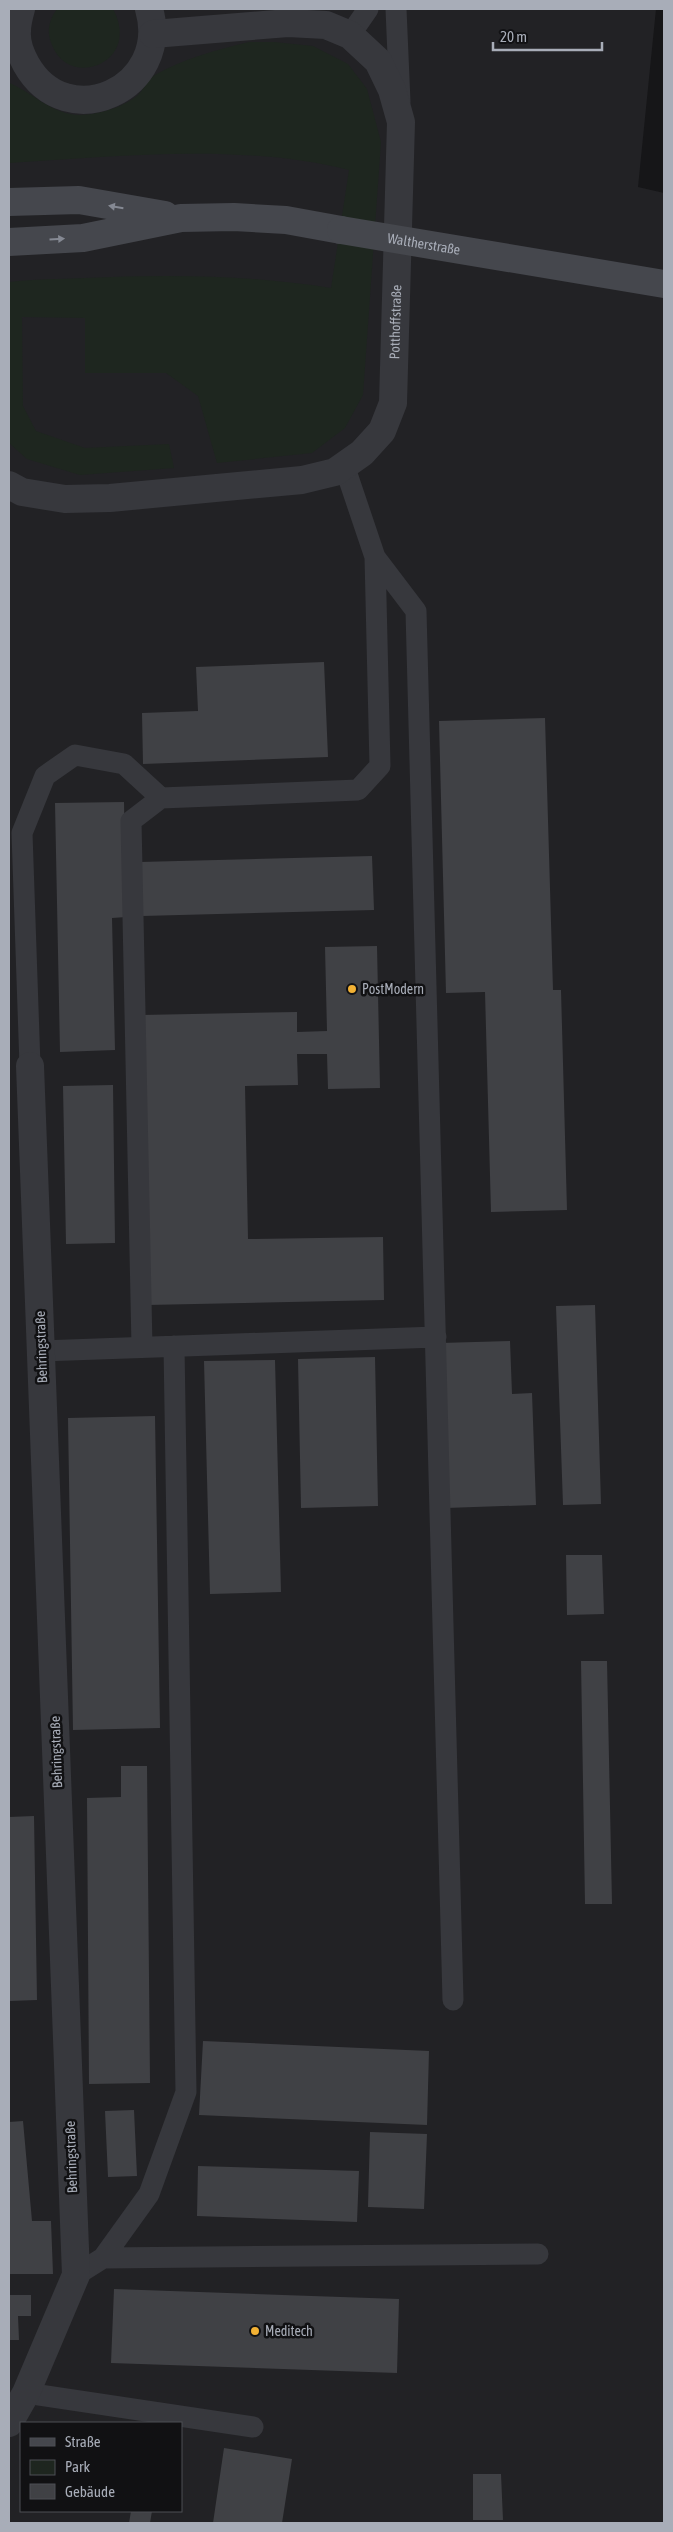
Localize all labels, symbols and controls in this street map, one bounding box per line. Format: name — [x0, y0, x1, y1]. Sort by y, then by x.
scale bar — [493, 20, 602, 52]
text: 20 m — [500, 28, 527, 45]
one-way arrow — [107, 202, 123, 210]
street label: Waltherstraße — [386, 230, 461, 258]
one-way arrow — [50, 235, 66, 243]
street label: Potthoffstraße — [386, 284, 404, 360]
place label: PostModern — [362, 981, 424, 997]
marker: PostModern — [346, 983, 358, 995]
street label: Behringstraße — [32, 1311, 50, 1383]
street label: Behringstraße — [47, 1716, 65, 1788]
street label: Behringstraße — [62, 2121, 80, 2193]
place label: Meditech — [265, 2323, 313, 2339]
marker: Meditech — [249, 2325, 261, 2337]
legend — [20, 2422, 182, 2512]
text: Straße — [65, 2433, 101, 2450]
text: Park — [65, 2458, 90, 2475]
text: Gebäude — [65, 2483, 115, 2500]

